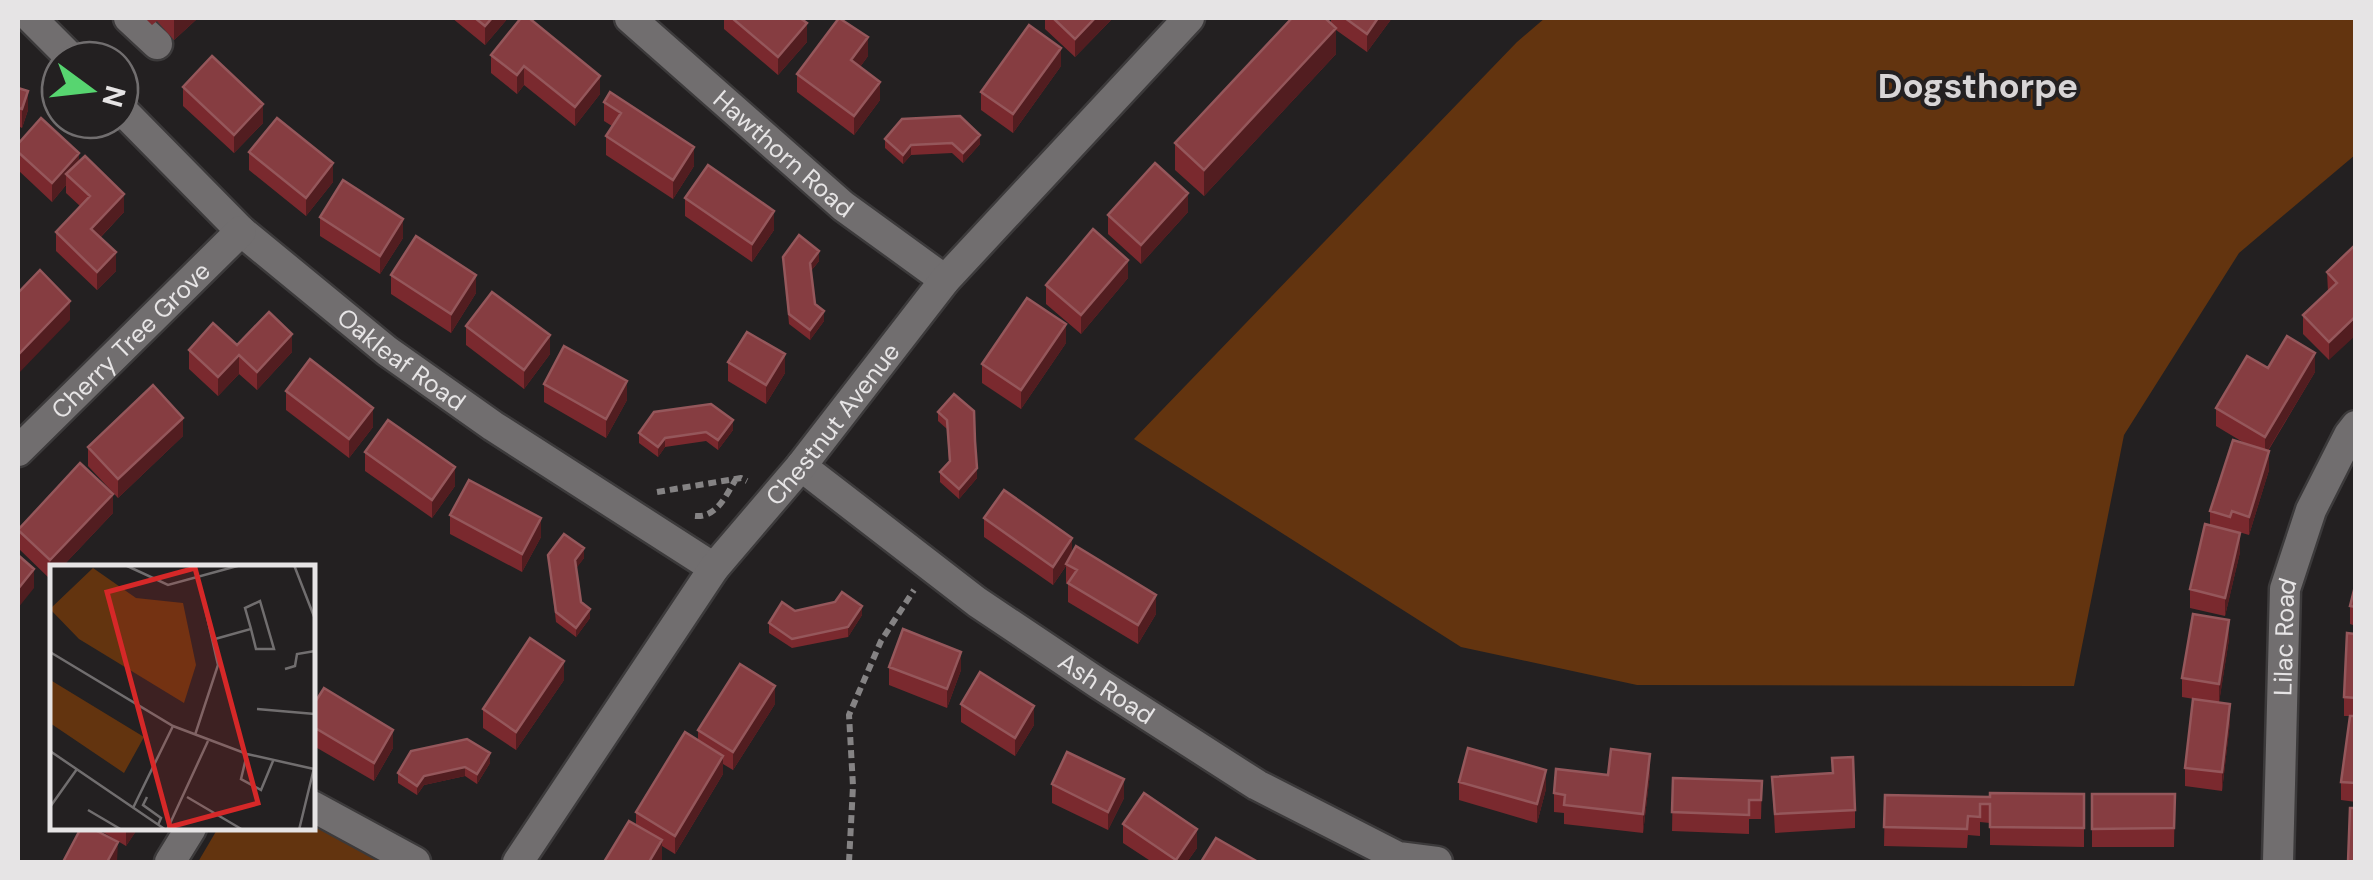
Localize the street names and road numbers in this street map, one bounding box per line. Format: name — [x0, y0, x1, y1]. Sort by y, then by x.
street label: Hawthorn Road — [706, 83, 860, 225]
street label: Cherry Tree Grove — [44, 254, 217, 426]
street label: Oakleaf Road — [330, 300, 472, 418]
street label: Chestnut Avenue — [758, 336, 907, 512]
street label: Lilac Road — [2266, 574, 2304, 696]
street label: Ash Road — [1052, 645, 1161, 732]

